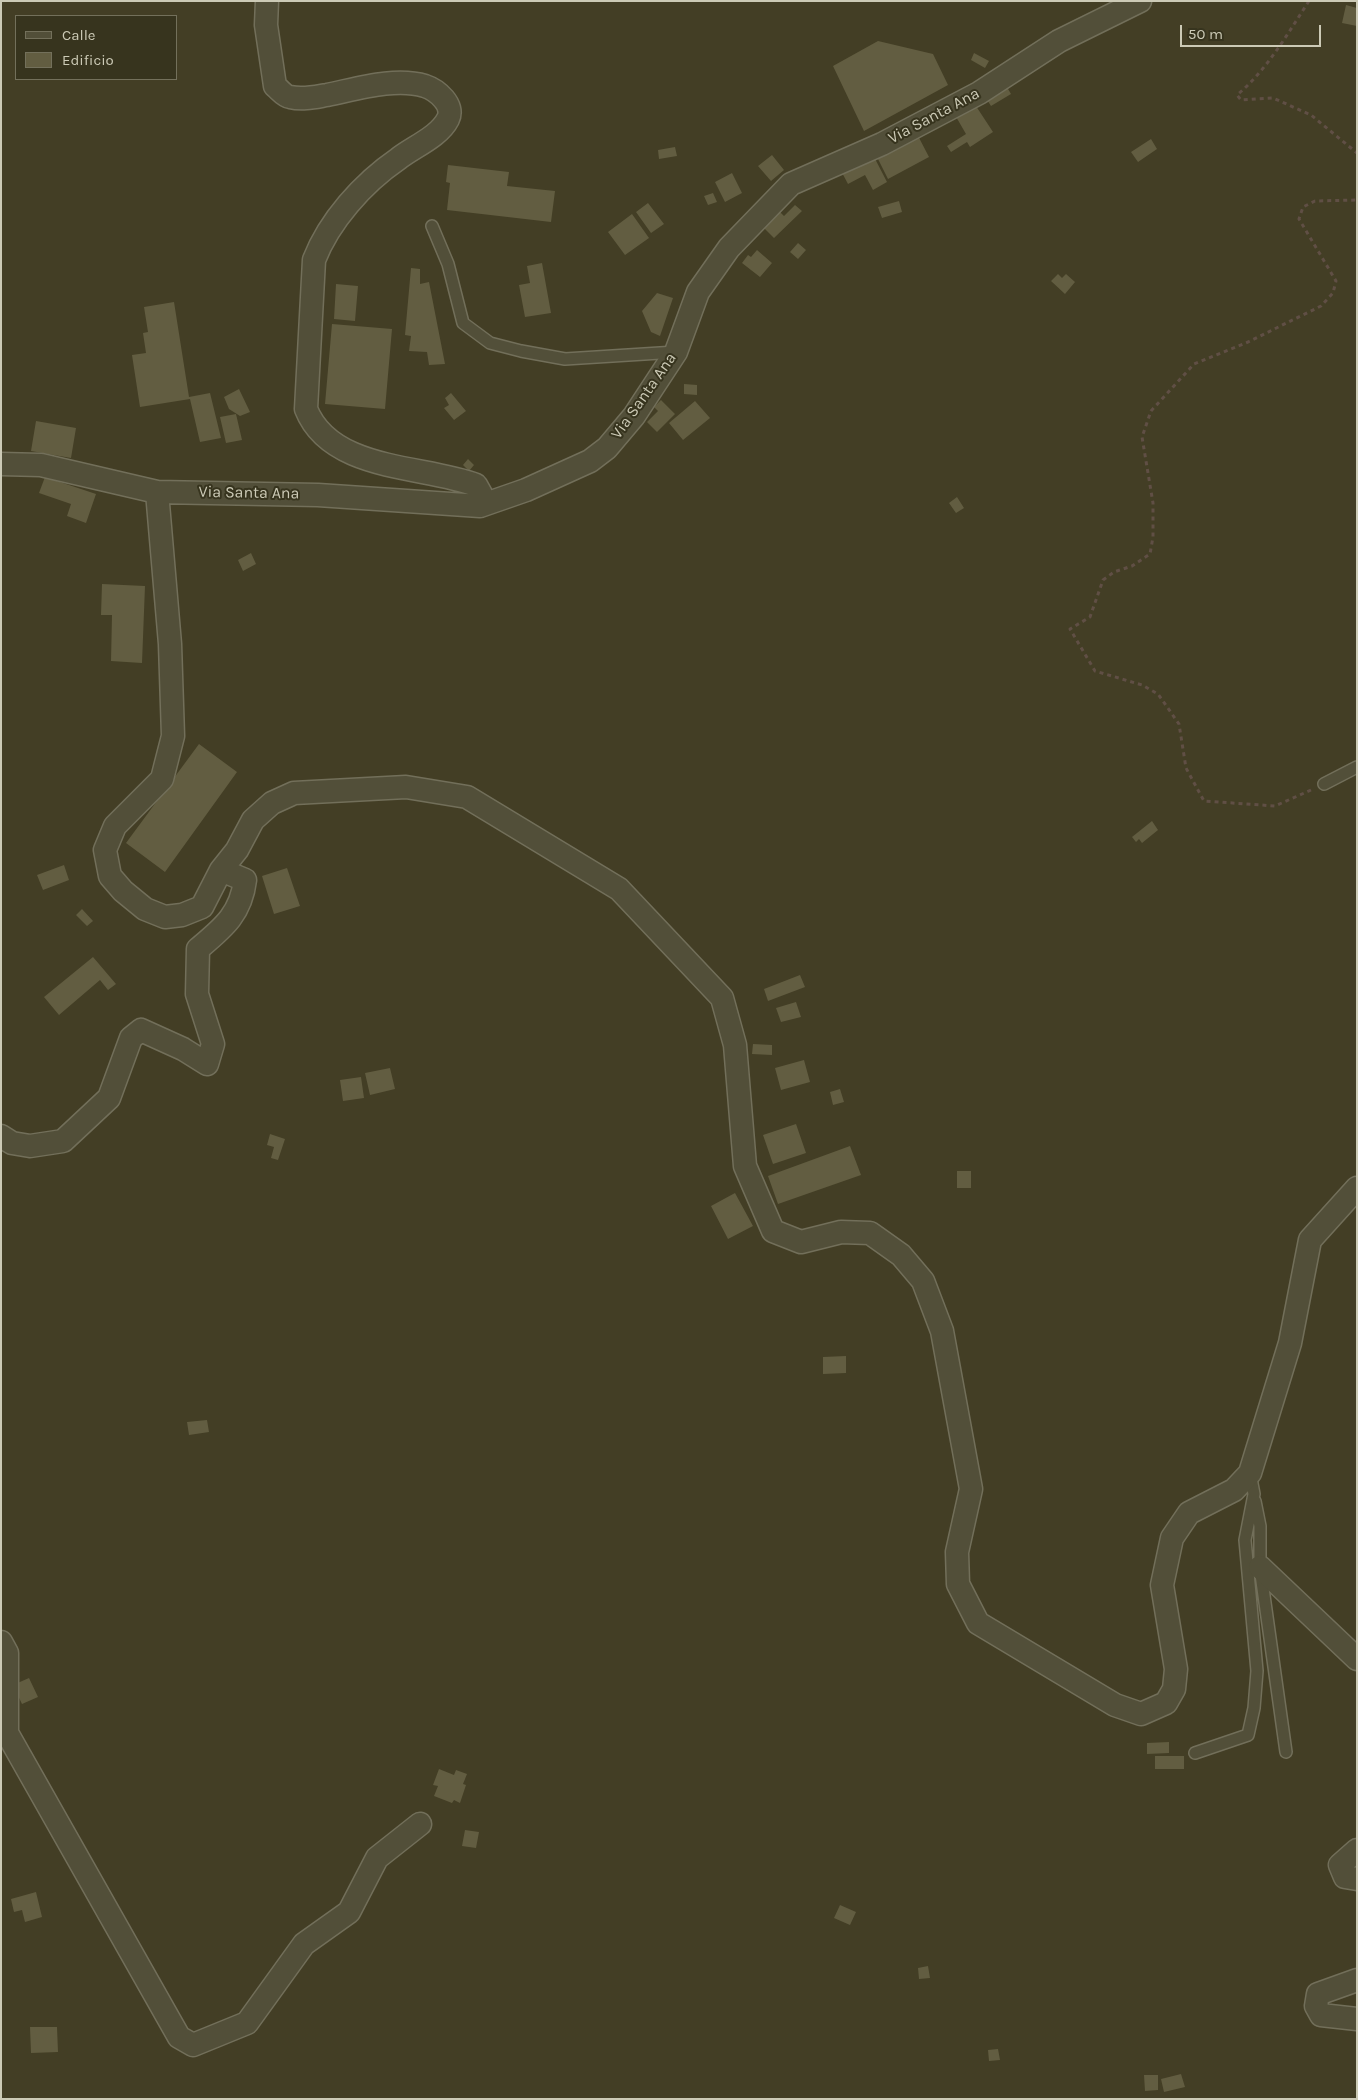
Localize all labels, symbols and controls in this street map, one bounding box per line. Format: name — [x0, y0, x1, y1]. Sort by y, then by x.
legend — [15, 15, 178, 80]
scale bar — [1183, 15, 1324, 47]
text: 50 m — [1188, 25, 1223, 43]
text: Calle — [62, 26, 96, 44]
text: Edificio — [62, 51, 114, 69]
street label: Via Santa Ana — [885, 84, 983, 148]
street label: Via Santa Ana — [607, 349, 681, 443]
street label: Via Santa Ana — [198, 483, 300, 503]

